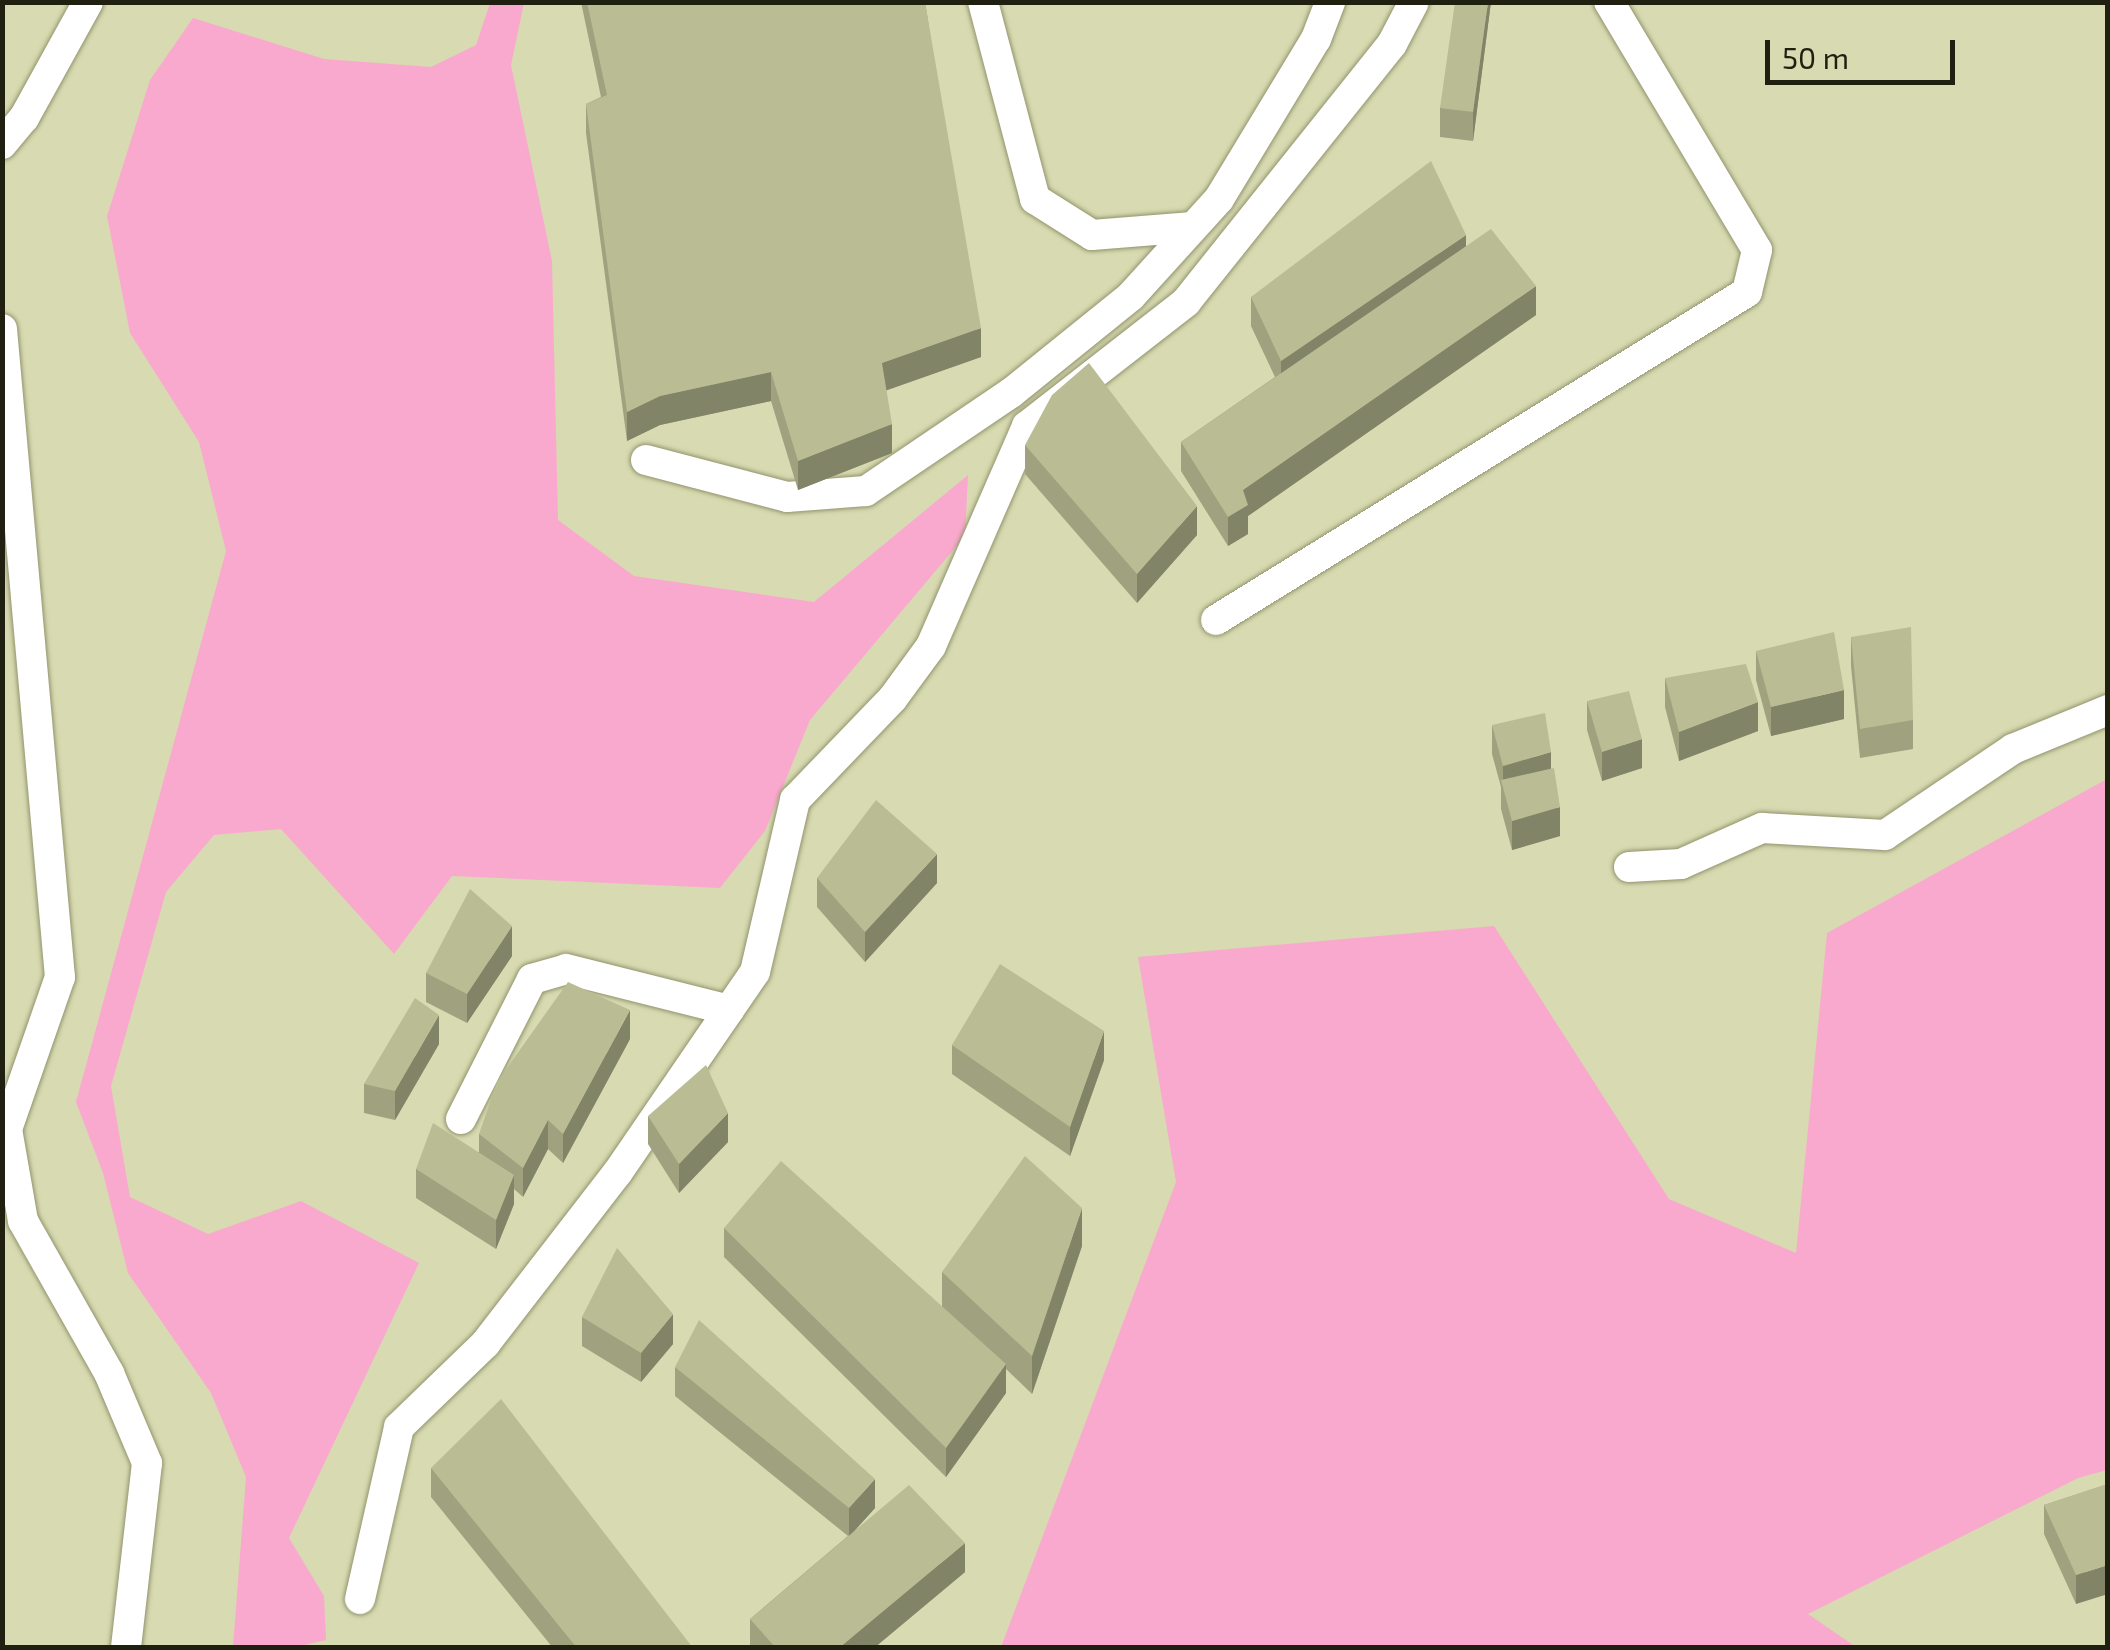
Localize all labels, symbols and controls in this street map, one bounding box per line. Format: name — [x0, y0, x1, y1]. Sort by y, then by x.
scale bar — [1770, 20, 1960, 82]
text: 50 m — [1782, 39, 1849, 75]

